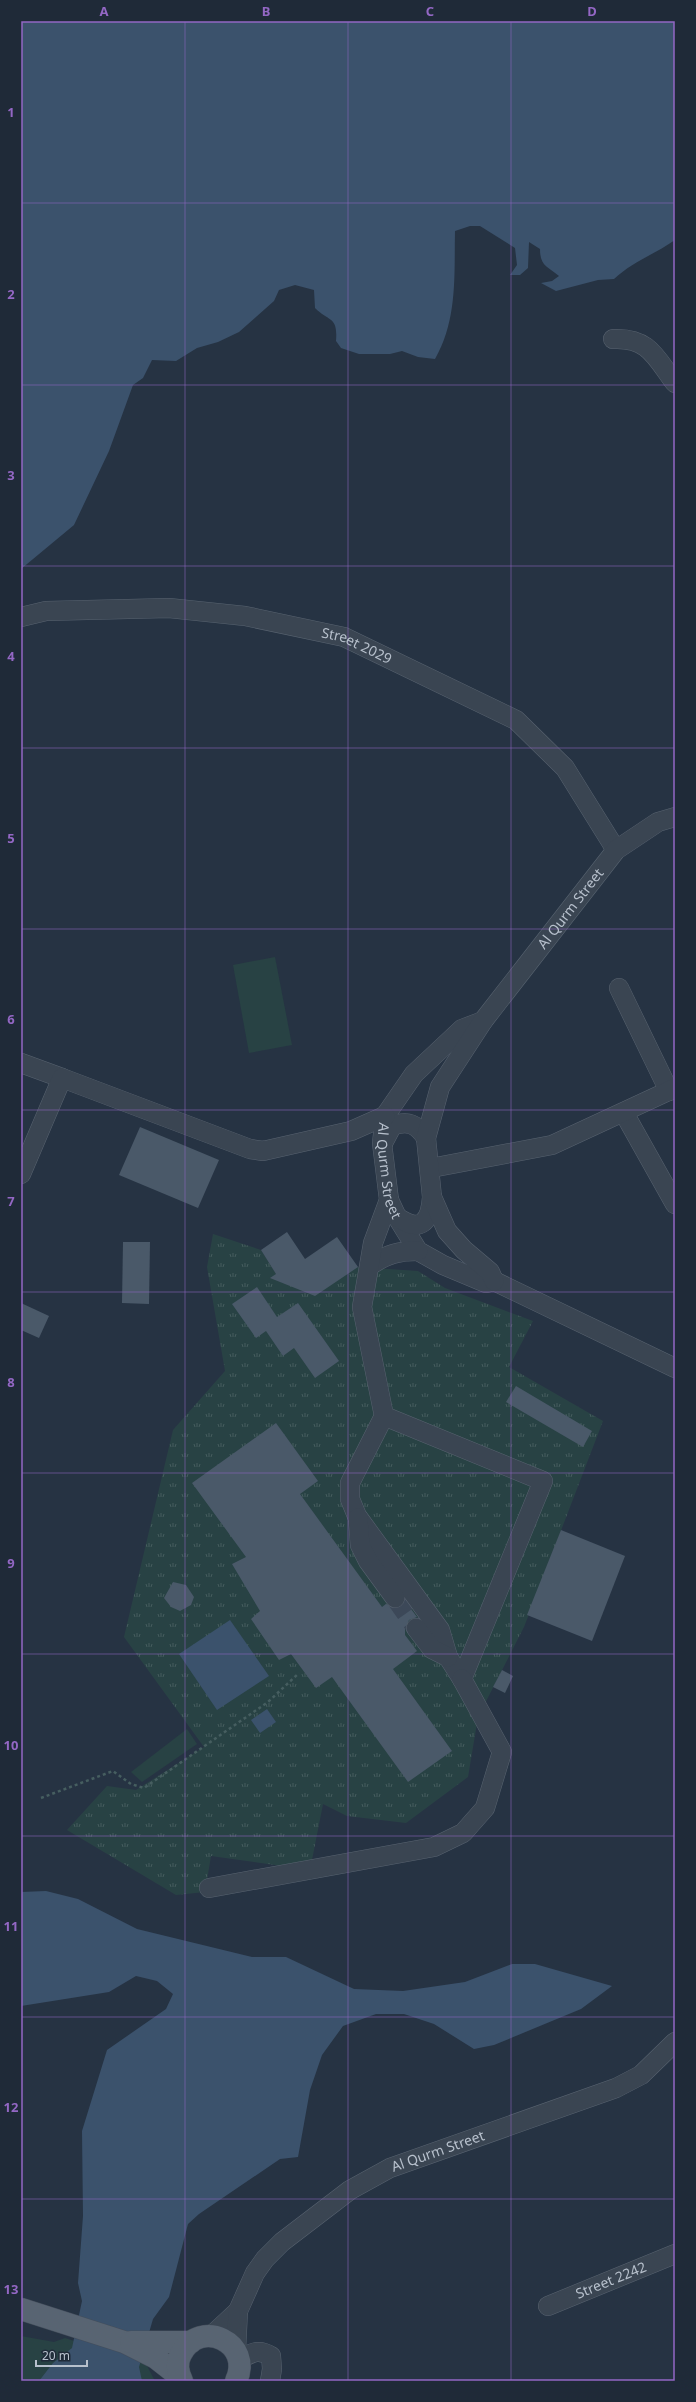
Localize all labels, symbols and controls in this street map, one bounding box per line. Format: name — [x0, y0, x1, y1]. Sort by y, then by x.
text: A — [100, 2, 109, 20]
text: B — [262, 2, 270, 20]
text: C — [426, 2, 434, 20]
text: D — [587, 2, 597, 20]
text: 1 — [7, 103, 15, 121]
text: 2 — [7, 285, 15, 303]
text: 3 — [7, 466, 15, 484]
street label: Street 2029 — [320, 622, 395, 668]
text: 4 — [7, 647, 15, 665]
text: 5 — [7, 829, 15, 847]
street label: Al Qurm Street — [533, 864, 607, 953]
text: 6 — [7, 1010, 15, 1028]
street label: Al Qurm Street — [373, 1122, 406, 1222]
text: 7 — [7, 1192, 15, 1210]
text: 8 — [7, 1373, 15, 1391]
text: 9 — [7, 1554, 15, 1572]
text: 10 — [4, 1736, 18, 1754]
text: 11 — [4, 1917, 18, 1935]
text: 12 — [4, 2098, 18, 2116]
street label: Al Qurm Street — [389, 2125, 487, 2176]
street label: Street 2242 — [573, 2257, 649, 2303]
text: 13 — [4, 2280, 18, 2298]
scale bar — [36, 2342, 87, 2368]
text: 20 m — [42, 2347, 70, 2364]

